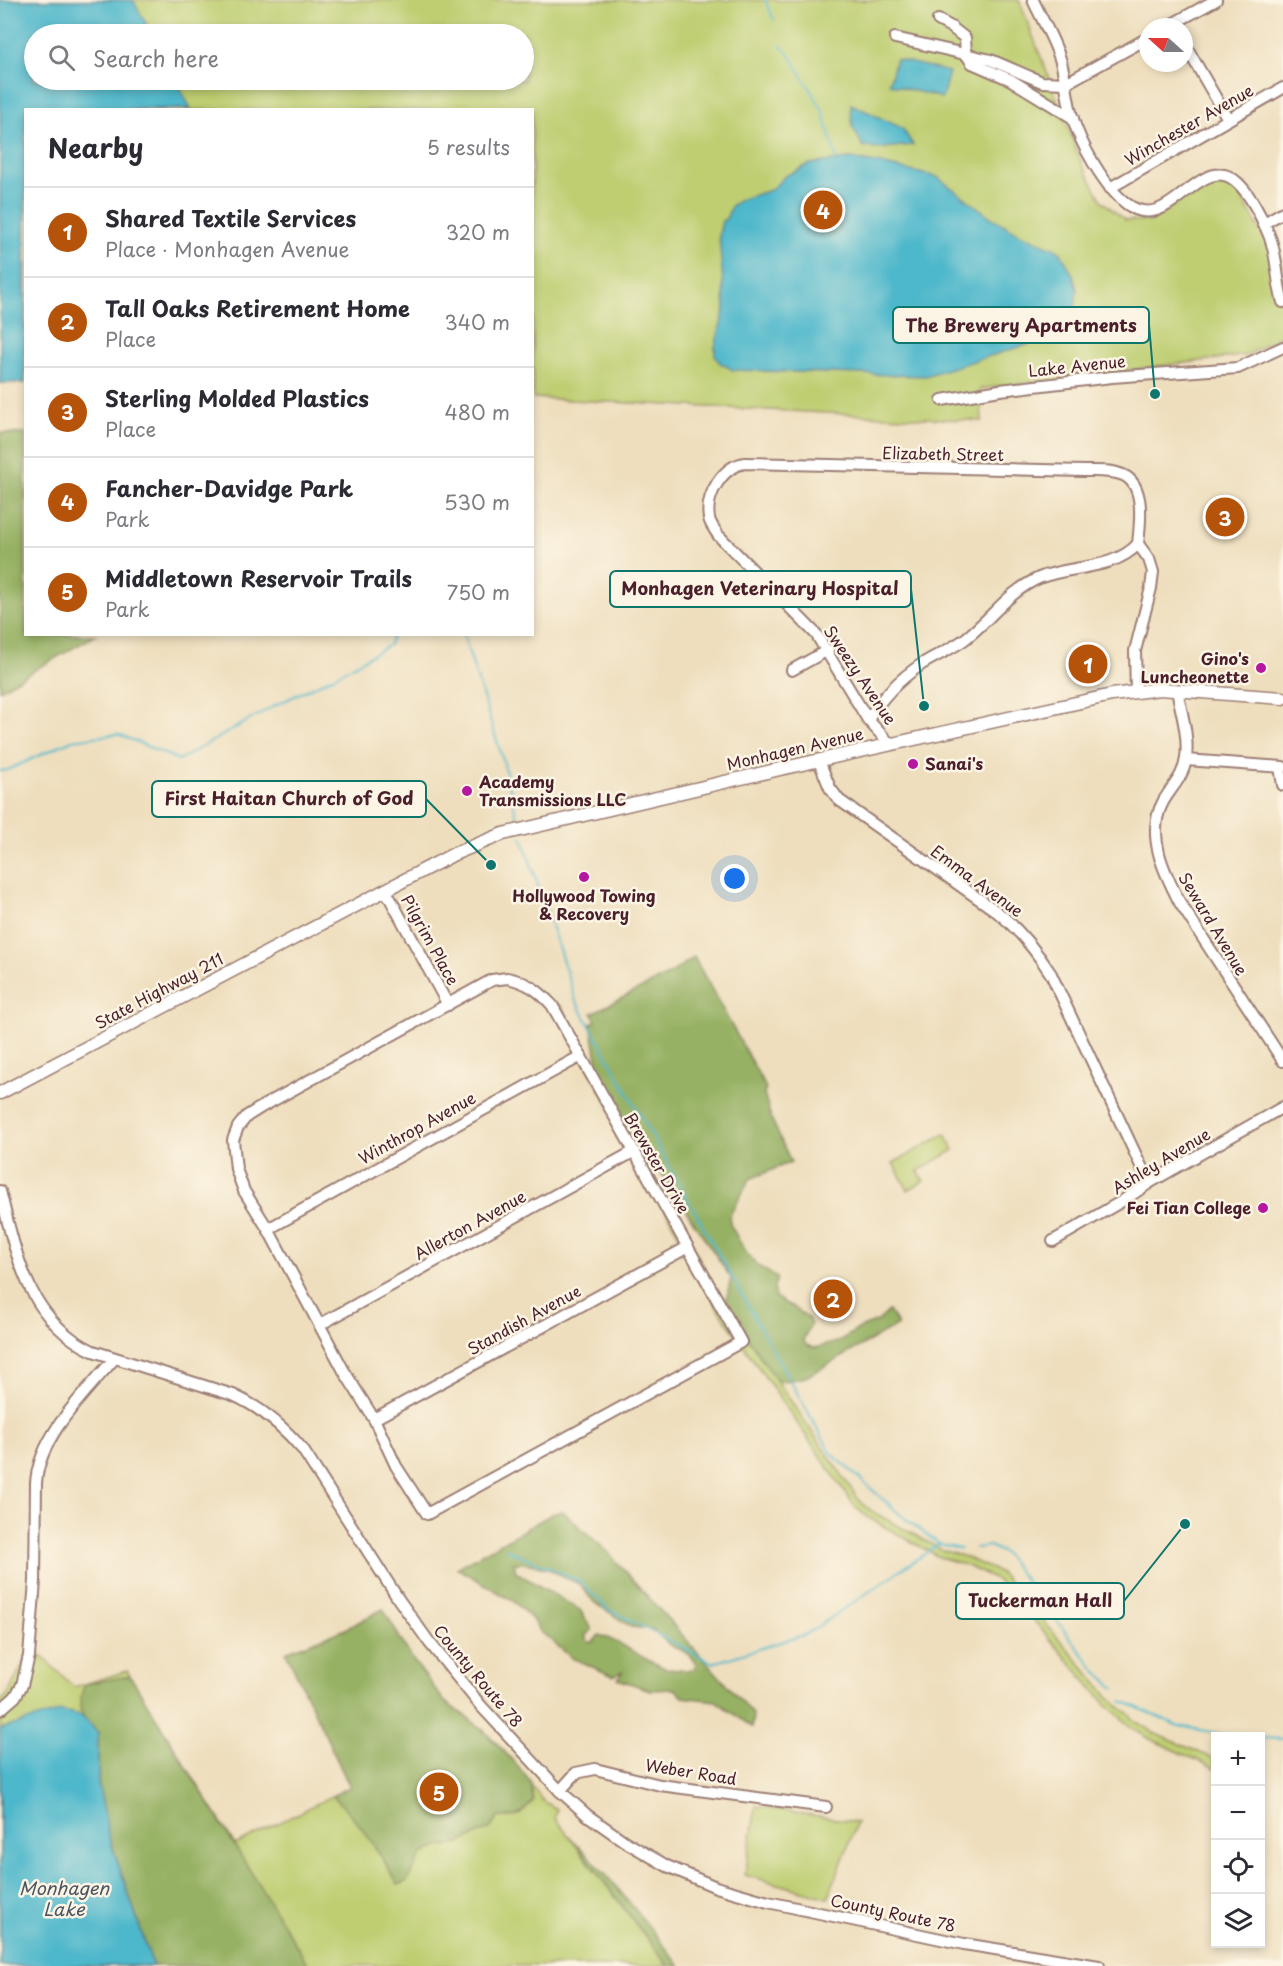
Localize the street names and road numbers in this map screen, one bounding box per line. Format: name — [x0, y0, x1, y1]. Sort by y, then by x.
street label: Winchester Avenue — [1120, 77, 1258, 171]
street label: Lake Avenue — [1027, 348, 1127, 382]
street label: Elizabeth Street — [882, 440, 1005, 466]
street label: Sweezy Avenue — [819, 620, 903, 729]
street label: Monhagen Avenue — [724, 721, 866, 775]
street label: Emma Avenue — [926, 838, 1029, 922]
street label: Seward Avenue — [1174, 867, 1254, 980]
street label: Pilgrim Place — [396, 890, 466, 989]
street label: State Highway 211 — [90, 946, 227, 1034]
street label: Winthrop Avenue — [353, 1085, 480, 1169]
street label: Brewster Drive — [619, 1107, 697, 1218]
street label: Ashley Avenue — [1107, 1121, 1214, 1199]
street label: Allerton Avenue — [409, 1183, 530, 1265]
street label: Standish Avenue — [462, 1278, 585, 1360]
street label: County Route 78 — [429, 1619, 529, 1732]
street label: Weber Road — [644, 1752, 738, 1790]
street label: County Route 78 — [828, 1887, 958, 1937]

